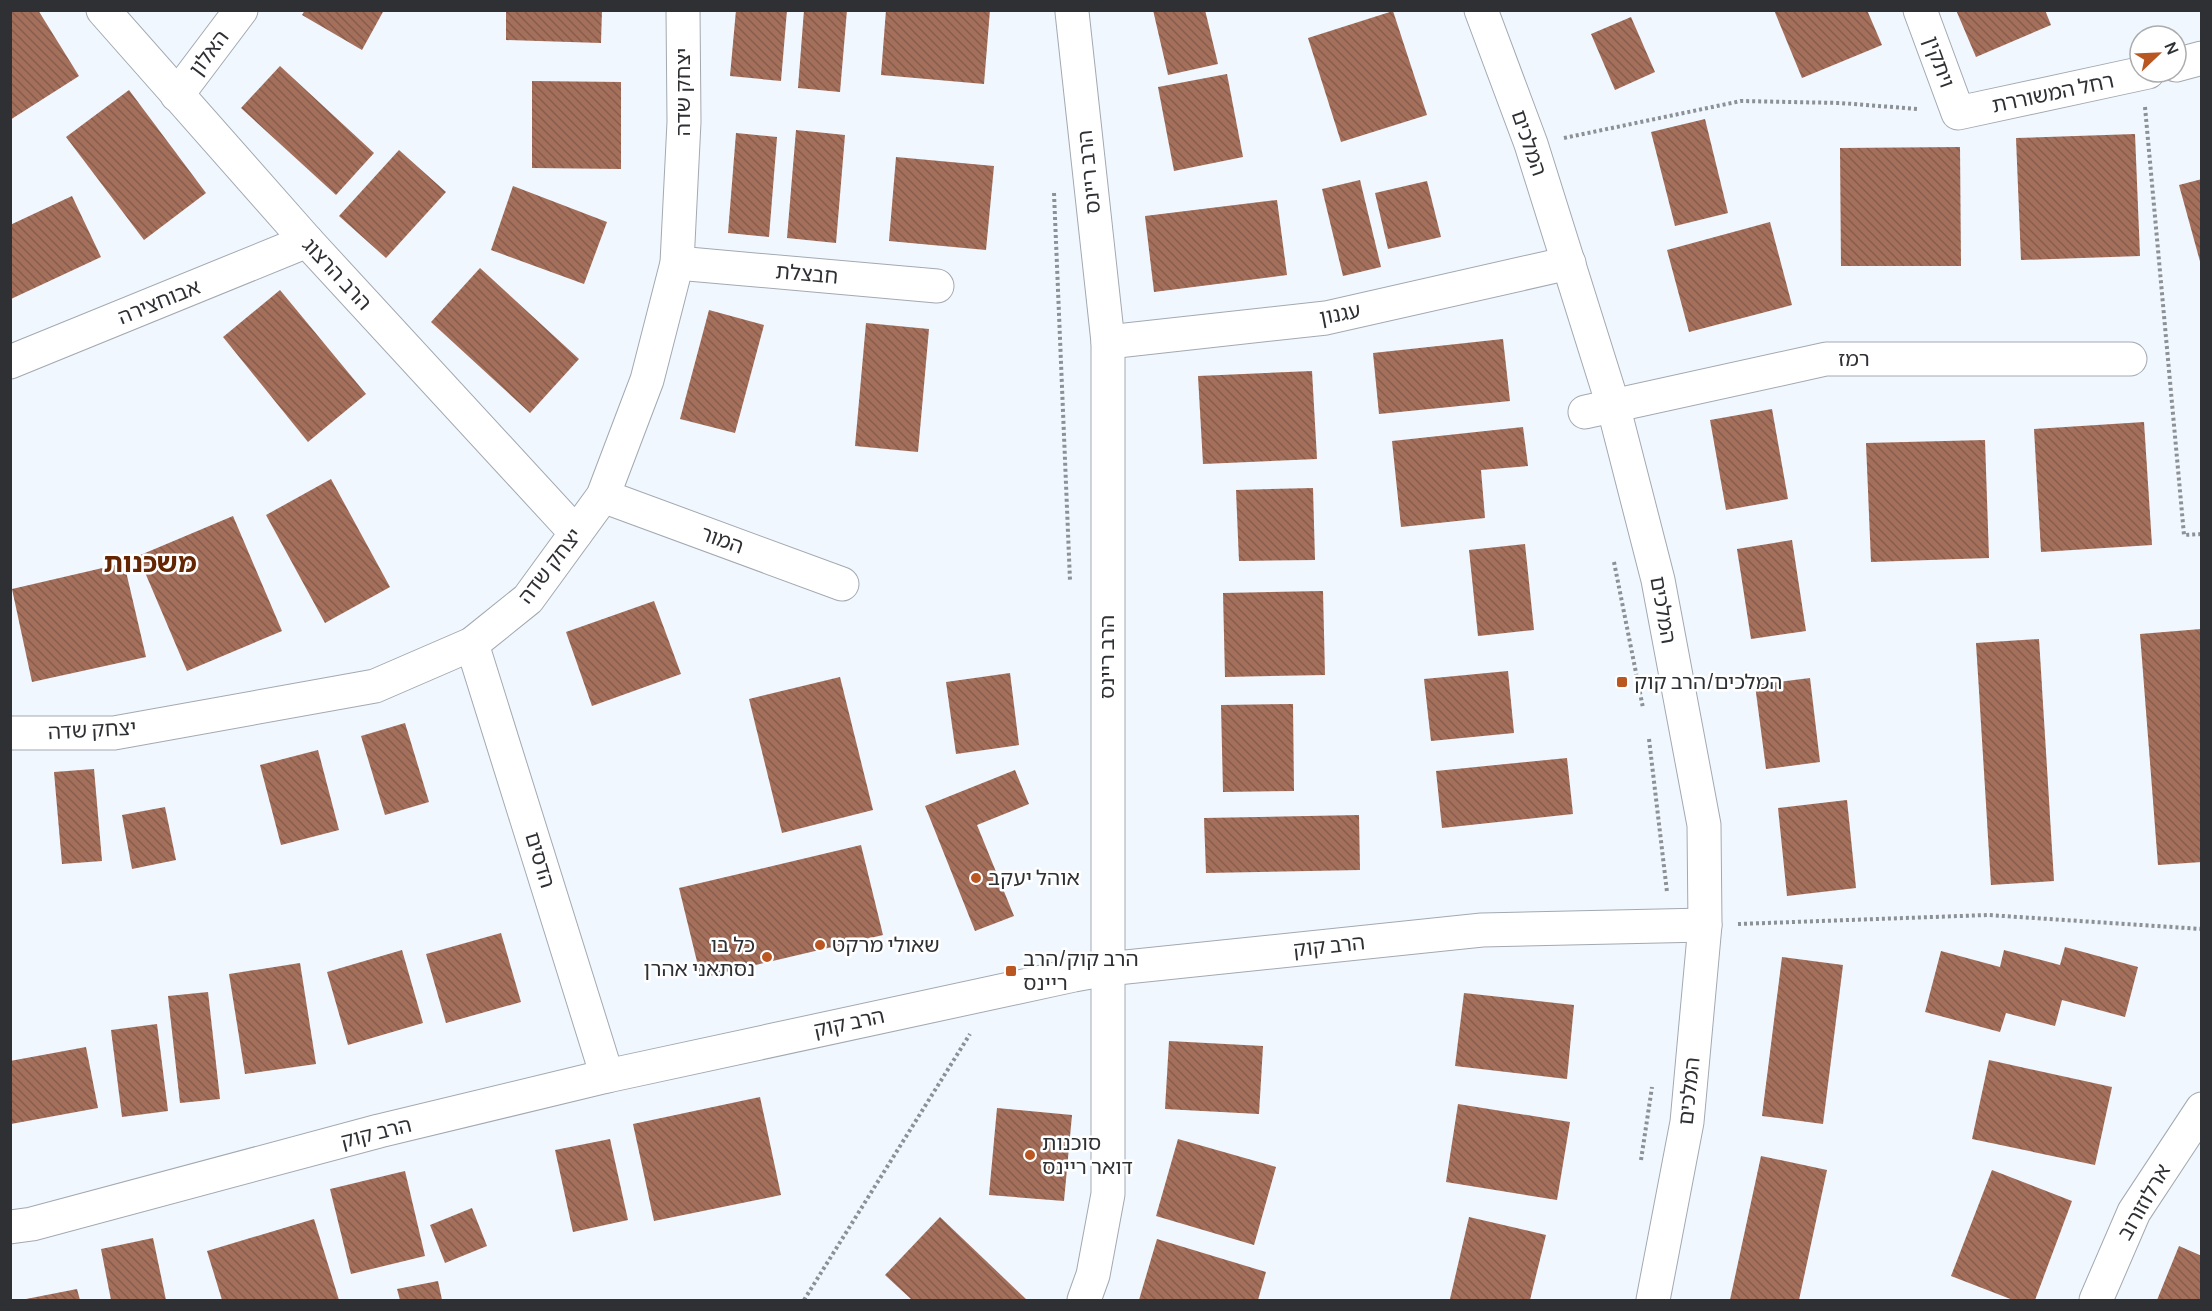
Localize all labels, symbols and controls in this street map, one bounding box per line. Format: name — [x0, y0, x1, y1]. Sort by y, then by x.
street label: האלון — [182, 24, 235, 81]
north arrow — [2128, 24, 2188, 84]
street label: ויתקין — [1918, 32, 1962, 91]
text: N — [2159, 39, 2184, 58]
street label: יצחק שדה — [668, 48, 696, 136]
street label: רחל המשוררת — [1989, 65, 2116, 119]
street label: המלכים — [1506, 106, 1554, 179]
street label: הרב ריינס — [1070, 129, 1106, 216]
street label: הרב הרצוג — [297, 231, 379, 316]
street label: חבצלת — [775, 256, 840, 290]
street label: אבוחצירה — [113, 272, 204, 330]
street label: עגנון — [1317, 295, 1363, 331]
street label: רמז — [1838, 344, 1870, 372]
street label: המור — [697, 518, 748, 560]
street label: יצחק שדה — [511, 522, 588, 609]
district label: משכנות — [103, 543, 197, 580]
street label: המלכים — [1644, 574, 1684, 646]
street label: הרב ריינס — [1092, 615, 1120, 699]
place label: המלכים/הרב קוק — [1634, 667, 1783, 695]
marker: המלכים/הרב קוק — [1615, 675, 1629, 689]
street label: יצחק שדה — [47, 713, 137, 745]
street label: הדסים — [519, 828, 563, 891]
place label: אוהל יעקב — [988, 863, 1080, 891]
marker: אוהל יעקב — [969, 871, 983, 885]
street label: הרב קוק — [1292, 927, 1366, 963]
place label: כל בו נסתאני אהרן — [643, 930, 755, 982]
place label: שאולי מרקט — [832, 930, 940, 958]
marker: שאולי מרקט — [813, 938, 827, 952]
place label: הרב קוק/הרב ריינס — [1023, 944, 1139, 996]
marker: כל בו נסתאני אהרן — [760, 950, 774, 964]
marker: הרב קוק/הרב ריינס — [1004, 964, 1018, 978]
street label: הרב קוק — [811, 1001, 887, 1043]
street label: המלכים — [1671, 1056, 1705, 1126]
street label: הרב קוק — [337, 1110, 414, 1154]
place label: סוכנות דואר ריינס — [1042, 1128, 1133, 1180]
marker: סוכנות דואר ריינס — [1023, 1148, 1037, 1162]
street label: ארלוזורוב — [2110, 1158, 2176, 1245]

